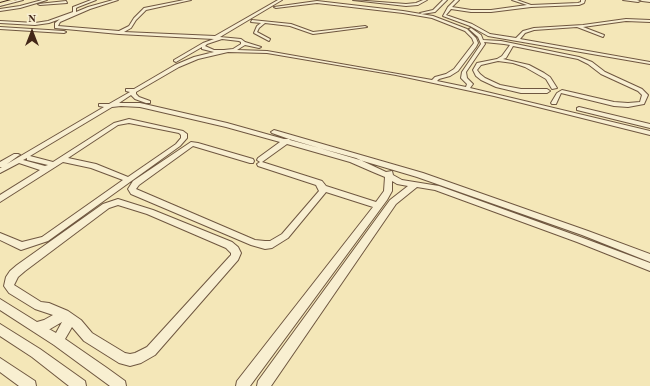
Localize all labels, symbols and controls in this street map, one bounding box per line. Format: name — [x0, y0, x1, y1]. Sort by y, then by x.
north arrow — [12, 12, 52, 52]
text: N — [28, 14, 36, 25]

